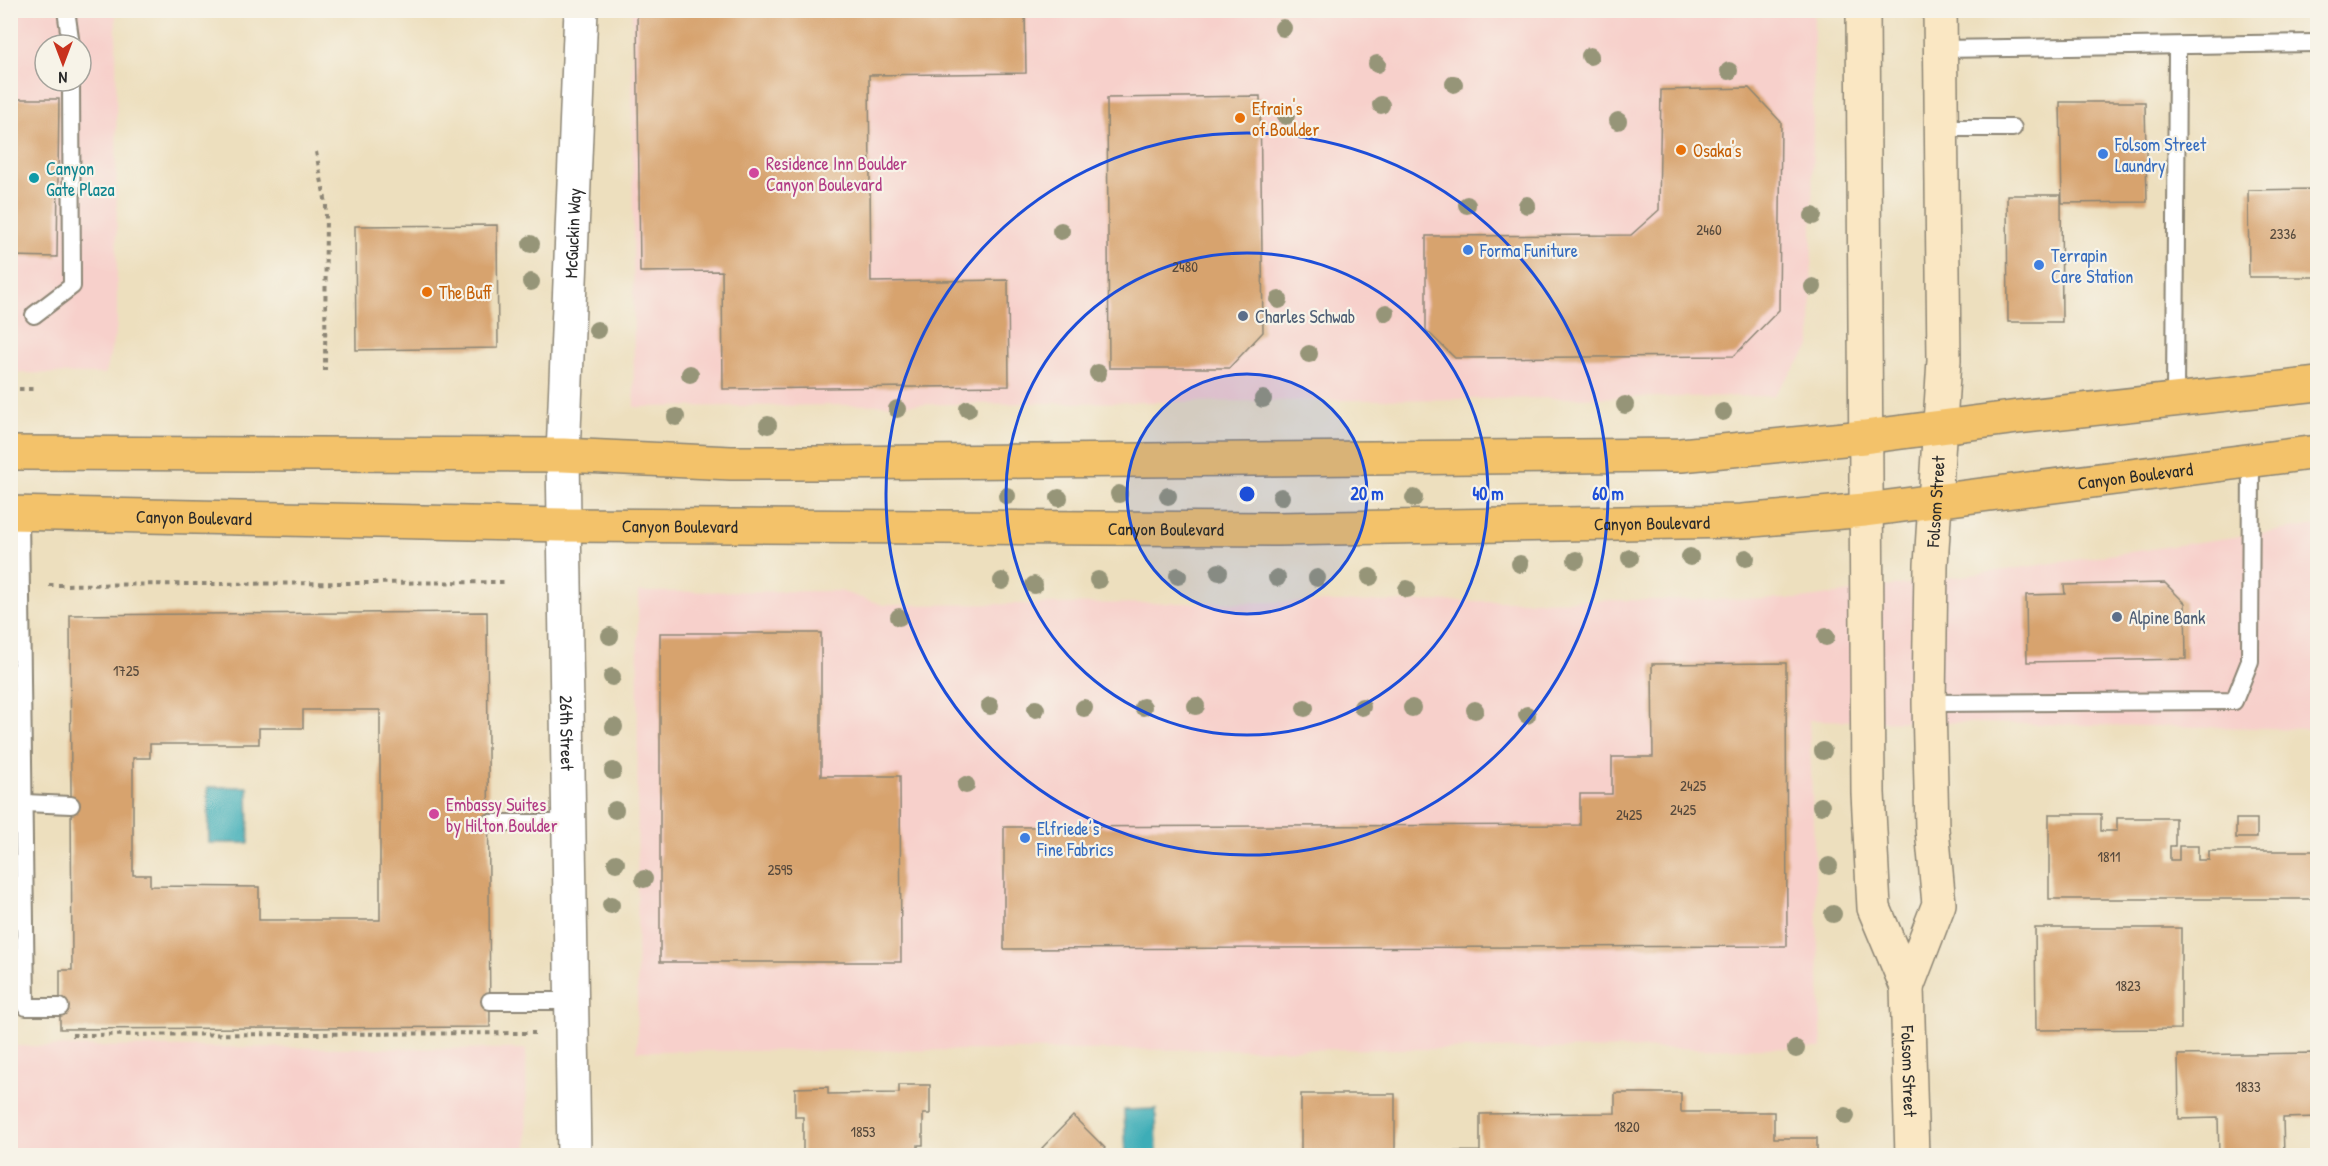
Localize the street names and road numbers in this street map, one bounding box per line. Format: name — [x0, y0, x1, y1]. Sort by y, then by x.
street label: McGuckin Way — [558, 187, 586, 279]
street label: Folsom Street — [1920, 454, 1950, 549]
street label: Canyon Boulevard — [2076, 456, 2194, 495]
street label: Canyon Boulevard — [136, 503, 252, 531]
street label: Canyon Boulevard — [1594, 509, 1710, 536]
street label: Canyon Boulevard — [622, 513, 738, 538]
street label: Canyon Boulevard — [1108, 516, 1224, 541]
street label: 26th Street — [554, 695, 580, 772]
street label: Folsom Street — [1896, 1024, 1923, 1118]

